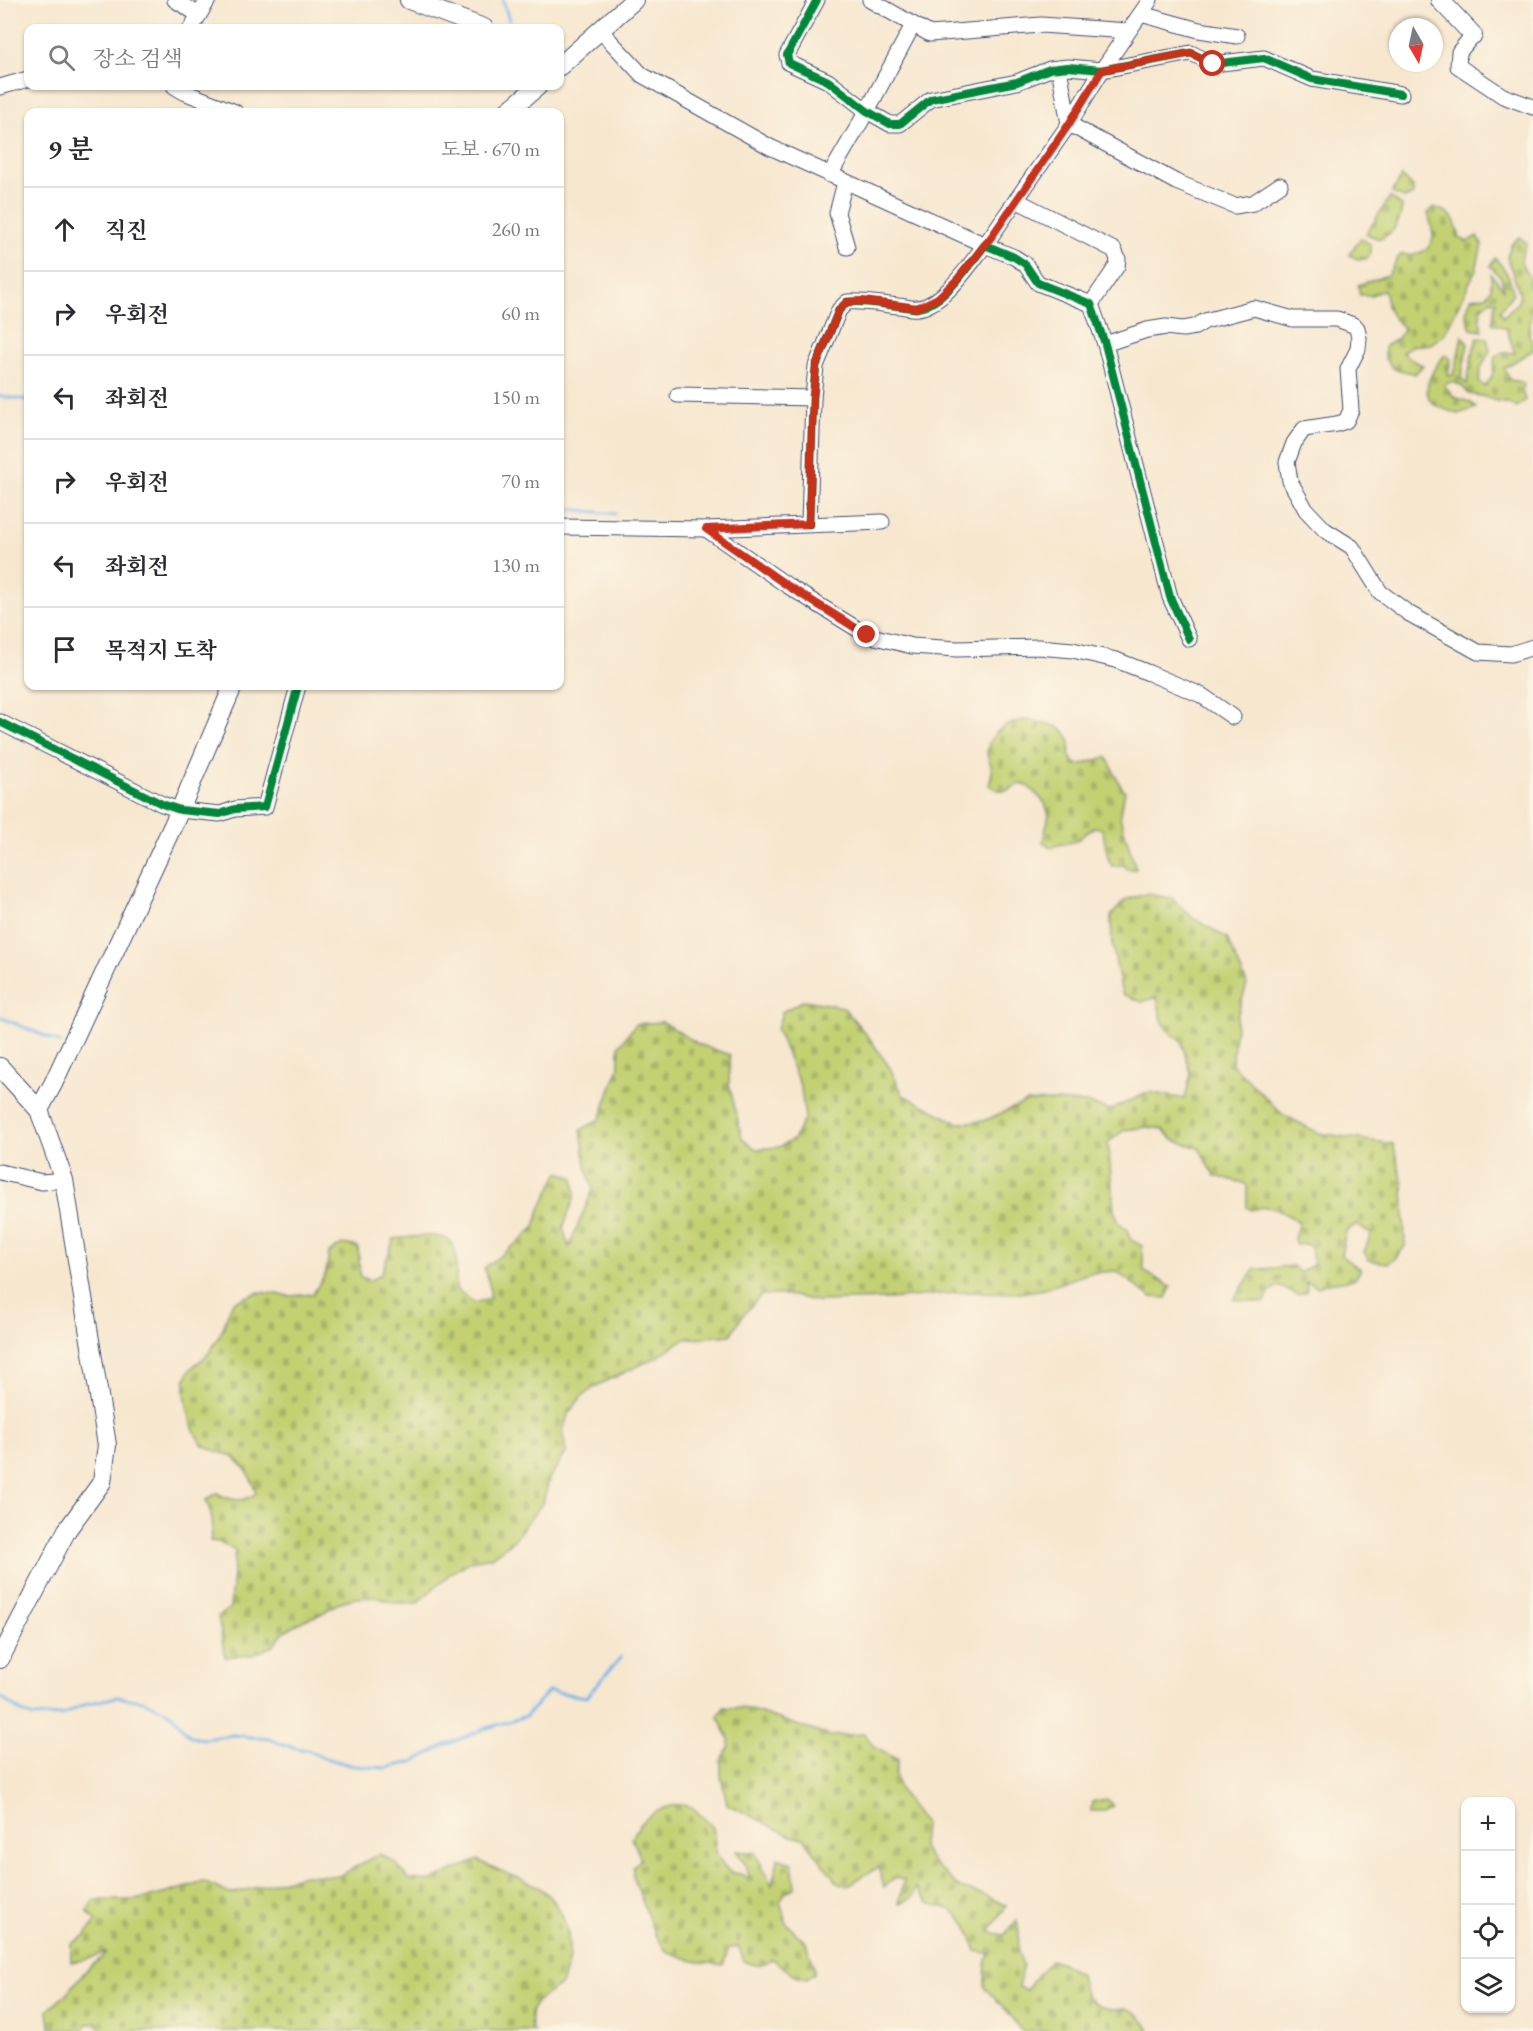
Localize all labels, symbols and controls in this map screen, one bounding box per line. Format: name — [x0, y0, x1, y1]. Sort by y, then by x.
north arrow — [1389, 18, 1443, 72]
search box — [24, 24, 564, 90]
icon: search — [45, 41, 78, 74]
text: 장소 검색 — [93, 44, 182, 73]
route start — [1199, 50, 1225, 76]
text: 9 분 — [48, 132, 93, 166]
text: 도보 · 670 m — [441, 136, 540, 162]
icon: ahead — [48, 213, 81, 246]
text: 직진 — [105, 216, 148, 245]
text: 260 m — [492, 216, 540, 242]
icon: right — [48, 297, 81, 330]
text: 우회전 — [105, 300, 169, 329]
text: 60 m — [501, 300, 540, 326]
icon: left — [48, 381, 81, 414]
text: 좌회전 — [105, 384, 169, 413]
text: 150 m — [492, 384, 540, 410]
icon: right — [48, 465, 81, 498]
text: 우회전 — [105, 468, 169, 497]
text: 70 m — [501, 468, 540, 494]
icon: left — [48, 549, 81, 582]
text: 좌회전 — [105, 552, 169, 581]
text: 130 m — [492, 552, 540, 578]
route end — [853, 621, 879, 647]
icon: arrive — [48, 633, 81, 666]
text: 목적지 도착 — [105, 636, 216, 665]
map controls — [1461, 1797, 1515, 2013]
button: + — [1461, 1797, 1515, 1851]
button: − — [1461, 1851, 1515, 1905]
button: locate — [1461, 1905, 1515, 1959]
button: layers — [1461, 1959, 1515, 2013]

